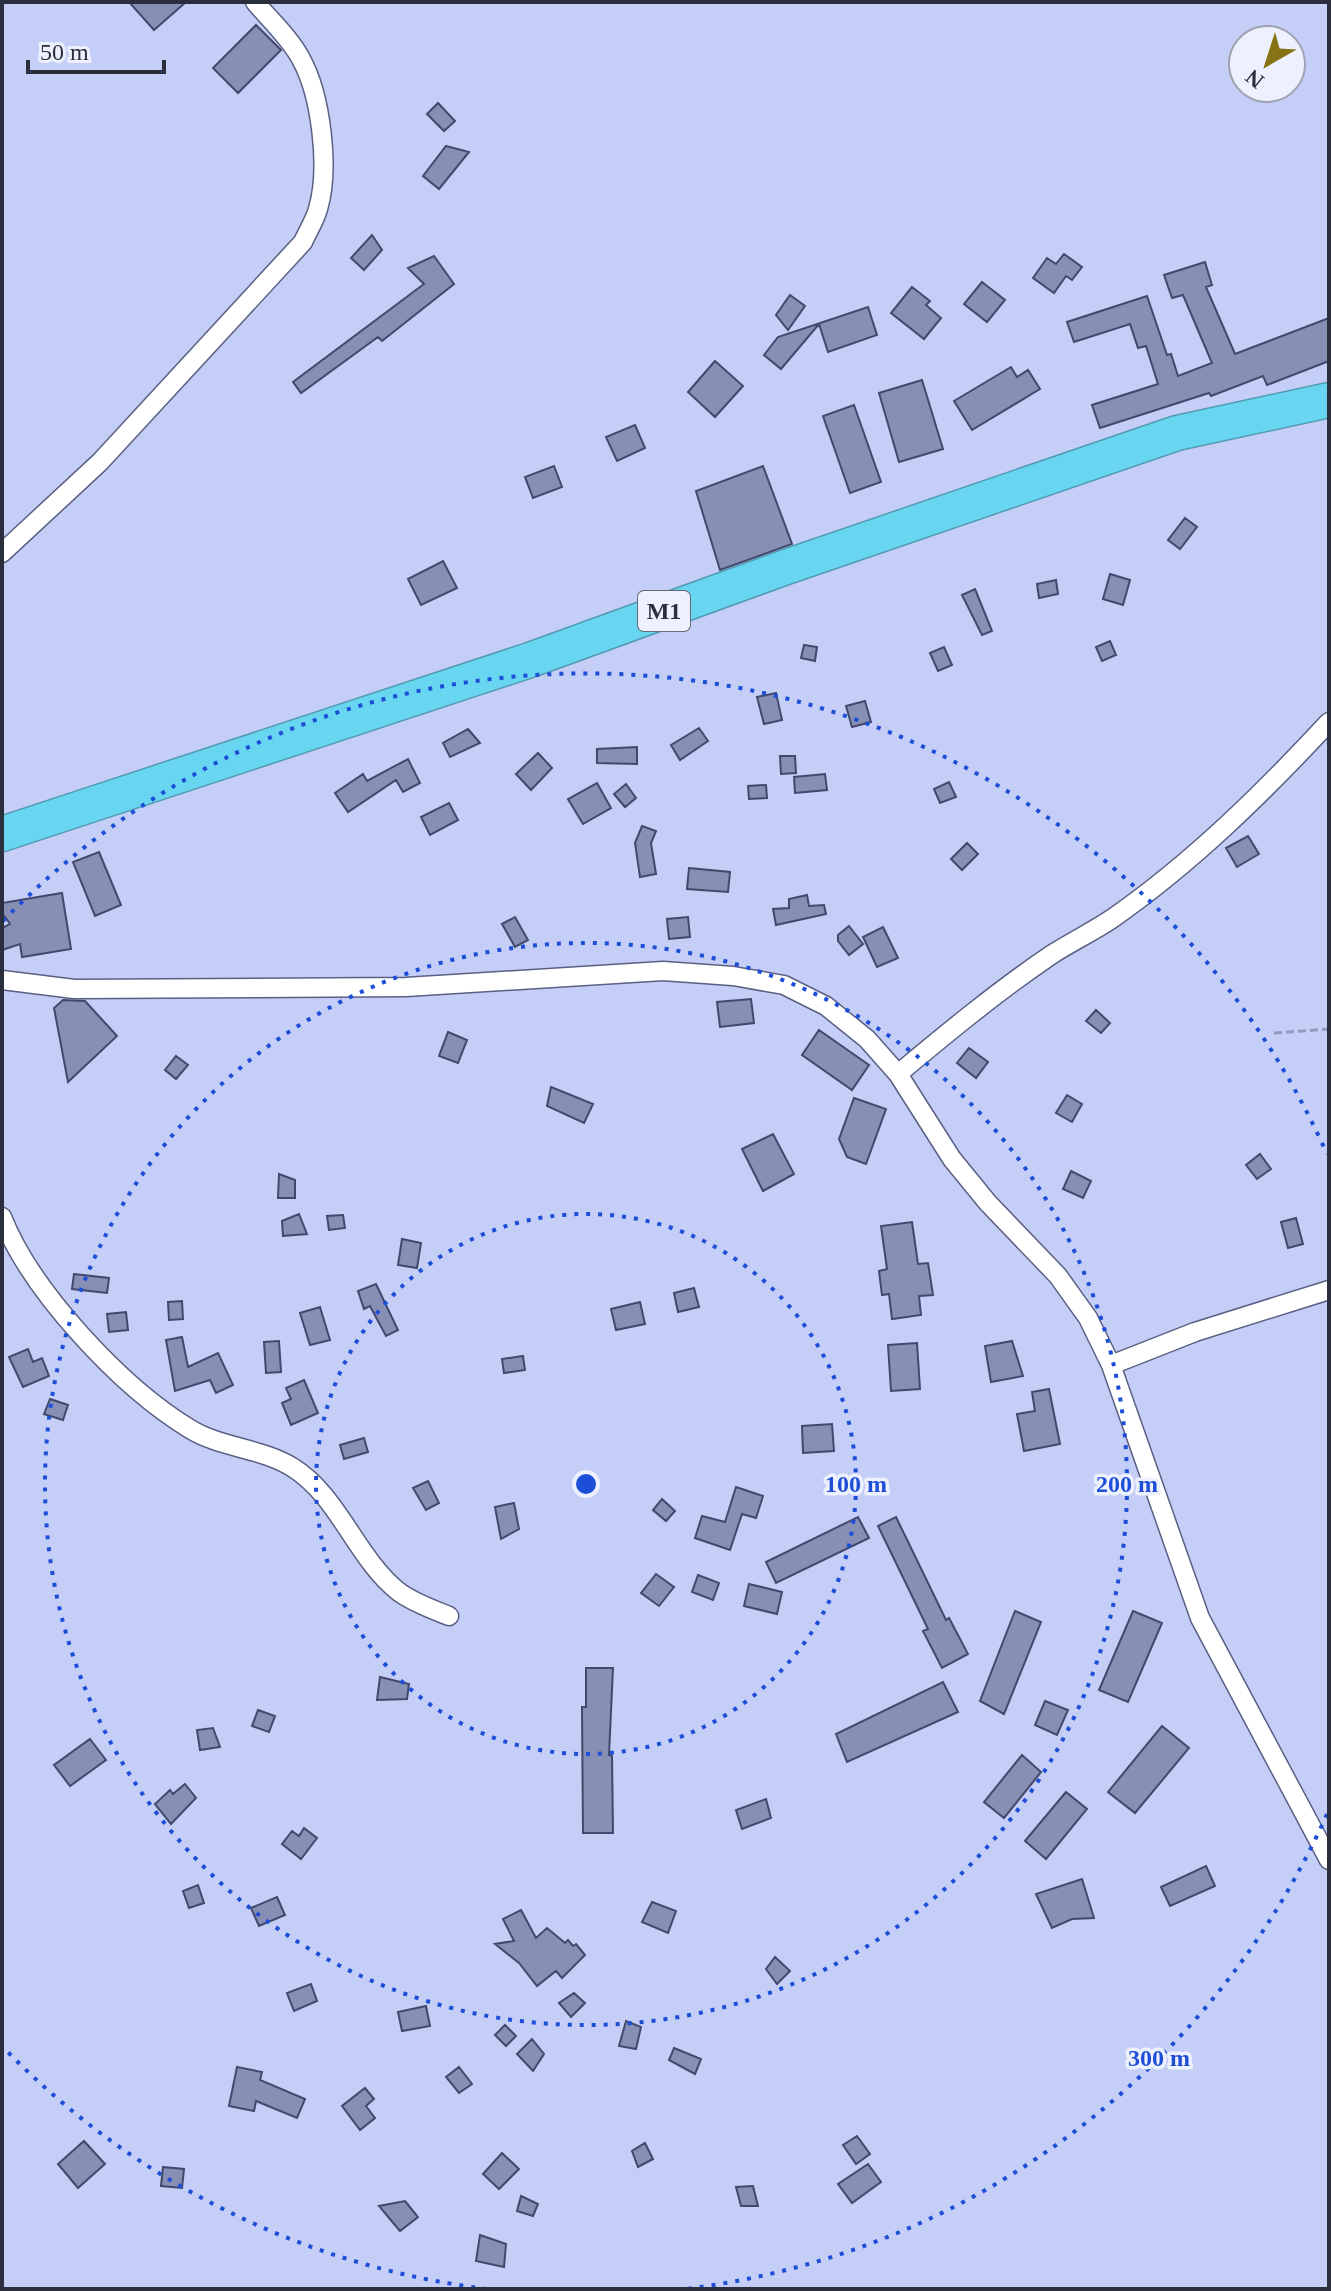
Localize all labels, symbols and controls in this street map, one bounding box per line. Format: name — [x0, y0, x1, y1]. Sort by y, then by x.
scale bar — [28, 24, 164, 74]
north arrow — [1227, 24, 1307, 104]
text: 50 m — [40, 39, 89, 65]
text: N — [1241, 64, 1269, 94]
road number: M1 — [638, 591, 690, 631]
centre of rings — [572, 1470, 600, 1498]
text: 100 m — [825, 1471, 887, 1497]
text: 200 m — [1096, 1471, 1158, 1497]
text: 300 m — [1128, 2045, 1190, 2071]

